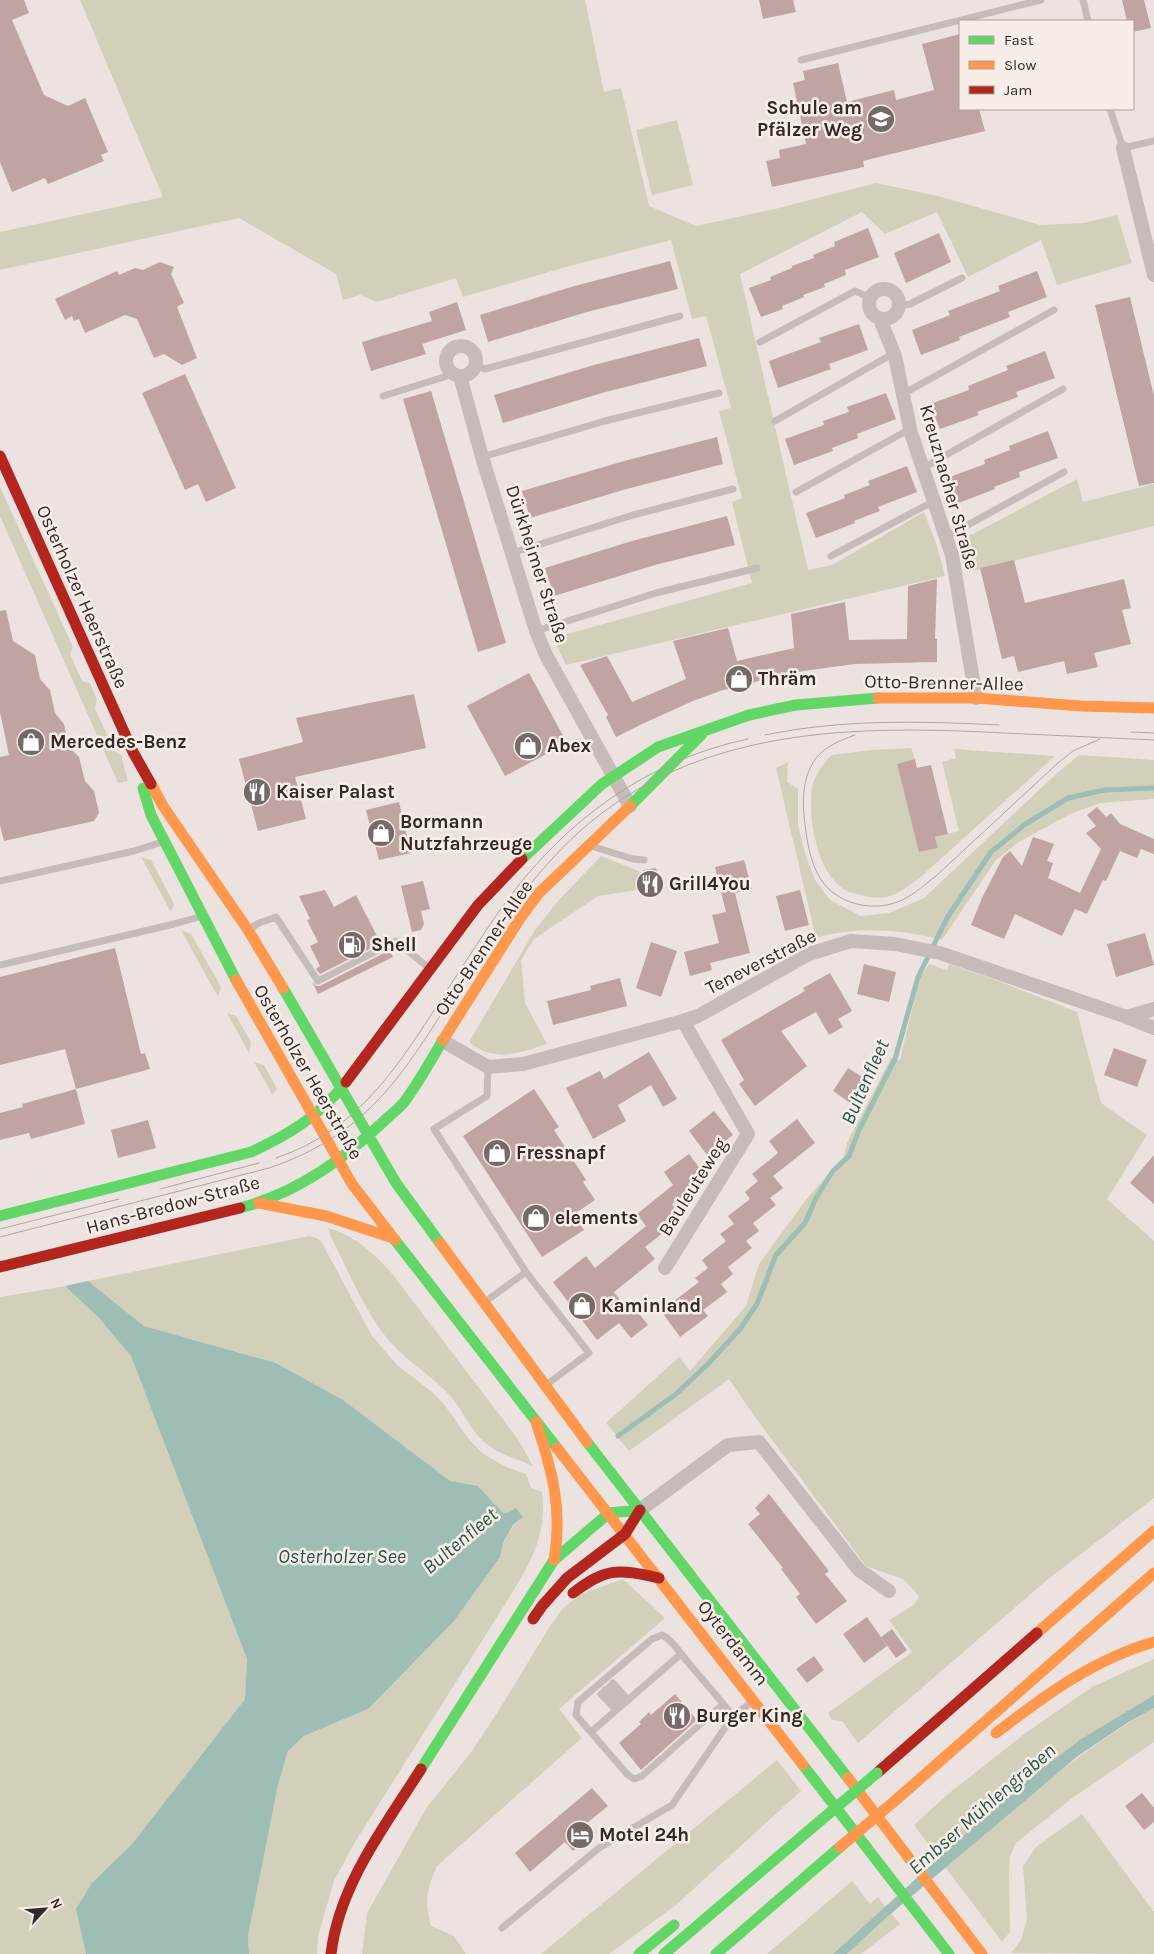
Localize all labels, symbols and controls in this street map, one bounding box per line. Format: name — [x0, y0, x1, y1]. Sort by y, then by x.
legend — [959, 20, 1134, 110]
text: Fast — [1004, 31, 1034, 49]
text: Slow — [1004, 56, 1036, 74]
text: Jam — [1004, 81, 1032, 99]
place label: Schule am Pfälzer Weg — [757, 97, 862, 141]
school or university icon: Schule am Pfälzer Weg — [866, 104, 896, 134]
street label: Kreuznacher Straße — [915, 402, 983, 572]
street label: Dürkheimer Straße — [501, 482, 573, 646]
street label: Osterholzer Heerstraße — [32, 502, 132, 692]
shop icon: Thräm — [724, 664, 754, 694]
place label: Thräm — [758, 668, 817, 690]
street label: Otto-Brenner-Allee — [864, 671, 1024, 695]
shop icon: Mercedes-Benz — [16, 727, 46, 757]
place label: Mercedes-Benz — [50, 731, 187, 753]
shop icon: Abex — [513, 731, 543, 761]
place label: Abex — [547, 735, 592, 757]
restaurant icon: Kaiser Palast — [242, 777, 272, 807]
place label: Kaiser Palast — [276, 781, 395, 803]
place label: Bormann Nutzfahrzeuge — [400, 811, 532, 855]
shop icon: Bormann Nutzfahrzeuge — [366, 818, 396, 848]
restaurant icon: Grill4You — [635, 869, 665, 899]
place label: Grill4You — [669, 873, 751, 895]
street label: Otto-Brenner-Allee — [430, 876, 538, 1020]
street label: Teneverstraße — [702, 925, 820, 999]
fuel station icon: Shell — [337, 930, 367, 960]
place label: Shell — [371, 934, 417, 956]
street label: Osterholzer Heerstraße — [249, 981, 367, 1163]
water label: Bultenfleet — [836, 1036, 894, 1128]
street label: Bauleuteweg — [654, 1134, 732, 1240]
shop icon: Fressnapf — [482, 1138, 512, 1168]
place label: Fressnapf — [516, 1142, 606, 1164]
street label: Hans-Bredow-Straße — [84, 1171, 262, 1239]
shop icon: elements — [521, 1203, 551, 1233]
place label: elements — [555, 1207, 638, 1229]
shop icon: Kaminland — [567, 1291, 597, 1321]
place label: Kaminland — [601, 1295, 701, 1317]
water label: Bultenfleet — [418, 1503, 502, 1579]
water label: Osterholzer See — [278, 1545, 406, 1568]
street label: Oyterdamm — [693, 1596, 773, 1690]
restaurant icon: Burger King — [662, 1701, 692, 1731]
place label: Burger King — [696, 1705, 802, 1727]
water label: Embser Mühlengraben — [904, 1739, 1060, 1879]
hotel icon: Motel 24h — [565, 1820, 595, 1850]
place label: Motel 24h — [599, 1824, 689, 1846]
north arrow — [20, 1884, 70, 1934]
text: N — [46, 1895, 66, 1912]

